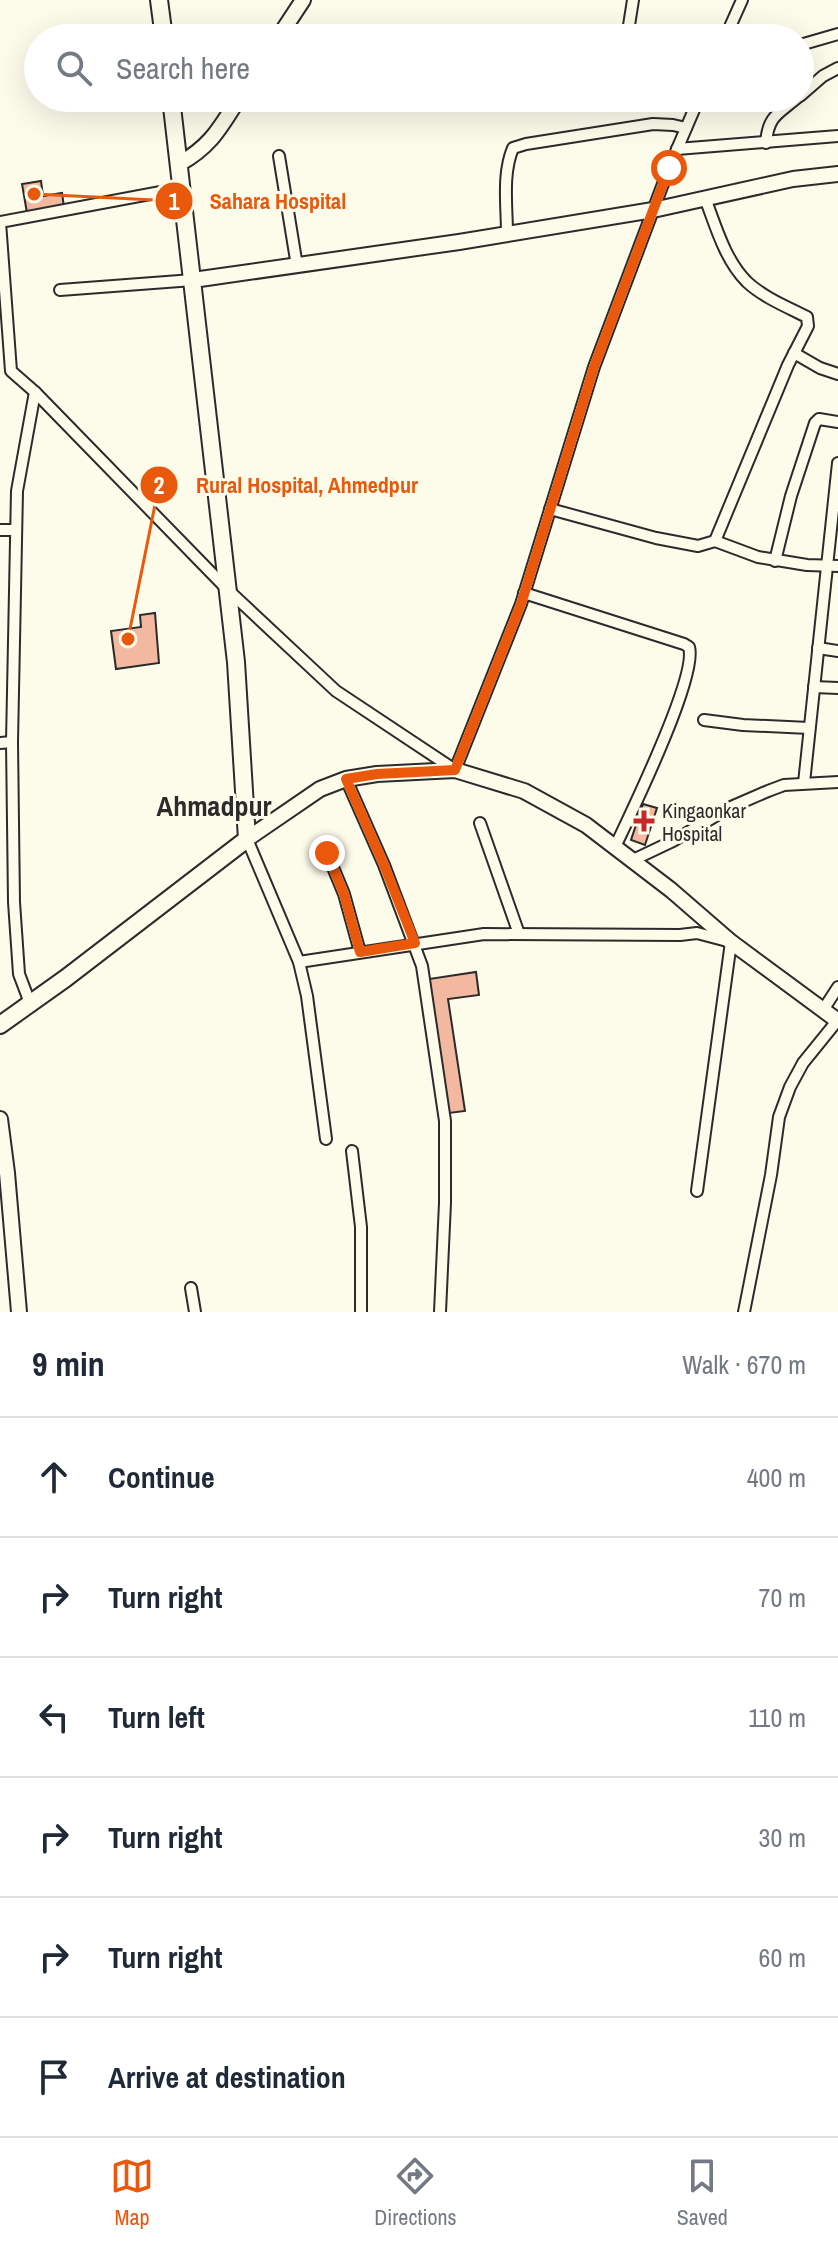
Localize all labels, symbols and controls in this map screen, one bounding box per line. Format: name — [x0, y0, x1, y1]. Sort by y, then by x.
search box — [24, 24, 814, 112]
icon: search — [52, 46, 96, 90]
text: Search here — [116, 48, 250, 88]
route start — [651, 150, 687, 186]
callout: Sahara Hospital — [154, 178, 363, 224]
text: 1 — [169, 185, 180, 217]
text: Sahara Hospital — [210, 186, 346, 216]
callout: Rural Hospital, Ahmedpur — [139, 462, 434, 508]
text: 2 — [154, 469, 165, 501]
text: Rural Hospital, Ahmedpur — [196, 470, 418, 500]
district label: Ahmadpur — [157, 787, 271, 825]
place label: Kingaonkar Hospital — [662, 797, 746, 847]
marker: Kingaonkar Hospital — [633, 810, 655, 832]
route end — [309, 835, 345, 871]
text: 9 min — [32, 1341, 105, 1387]
text: Walk · 670 m — [682, 1347, 806, 1382]
icon: ahead — [32, 1455, 76, 1499]
text: Continue — [108, 1457, 215, 1497]
text: 400 m — [747, 1460, 806, 1495]
icon: right — [32, 1575, 76, 1619]
text: Turn right — [108, 1577, 222, 1617]
text: 70 m — [759, 1580, 806, 1615]
icon: left — [32, 1695, 76, 1739]
text: Turn left — [108, 1697, 205, 1737]
text: 110 m — [748, 1700, 806, 1735]
icon: right — [32, 1815, 76, 1859]
text: Turn right — [108, 1817, 222, 1857]
text: 30 m — [759, 1820, 806, 1855]
icon: right — [32, 1935, 76, 1979]
text: Turn right — [108, 1937, 222, 1977]
text: 60 m — [759, 1940, 806, 1975]
icon: arrive — [32, 2055, 76, 2099]
text: Arrive at destination — [108, 2057, 346, 2097]
tab: Map — [110, 2154, 154, 2232]
tab: Directions — [374, 2154, 457, 2232]
tab: Saved — [677, 2154, 728, 2232]

